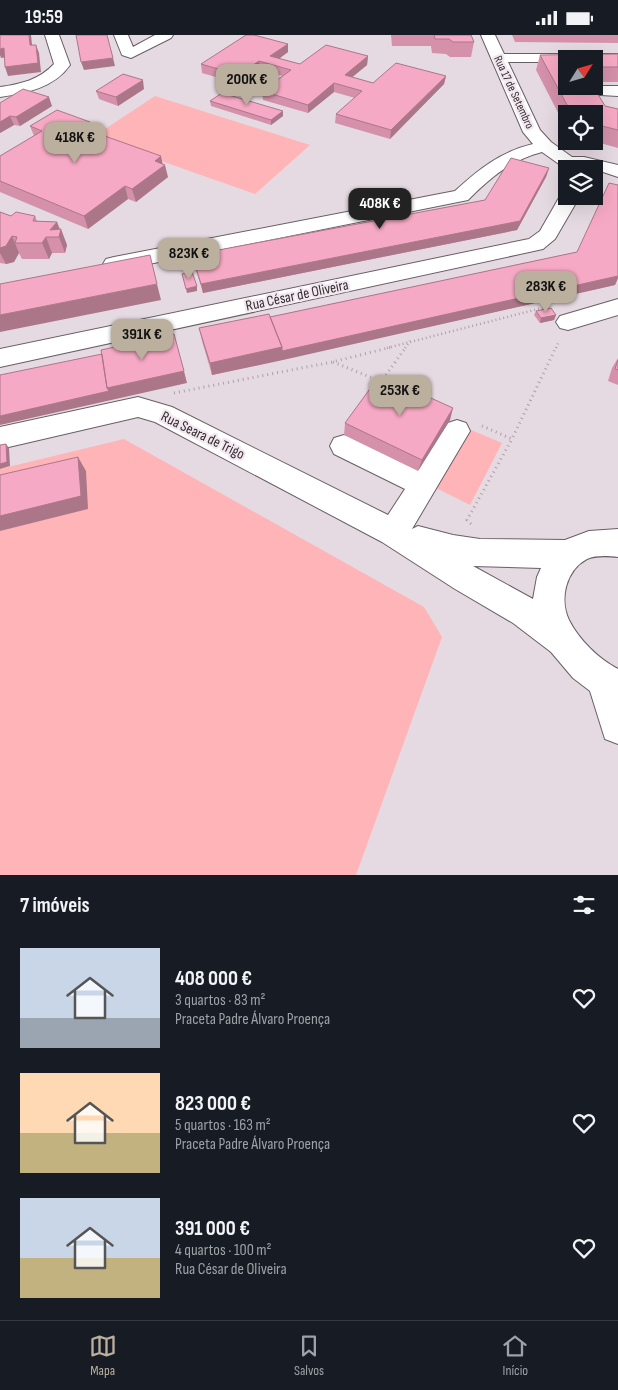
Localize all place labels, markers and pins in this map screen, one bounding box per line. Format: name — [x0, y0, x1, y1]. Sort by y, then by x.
pin: 200K € — [206, 63, 288, 106]
pin: 418K € — [34, 121, 116, 164]
pin: 408K € — [339, 187, 421, 230]
pin: 823K € — [148, 237, 230, 280]
pin: 283K € — [505, 271, 587, 313]
pin: 391K € — [101, 319, 183, 361]
pin: 253K € — [359, 375, 441, 417]

